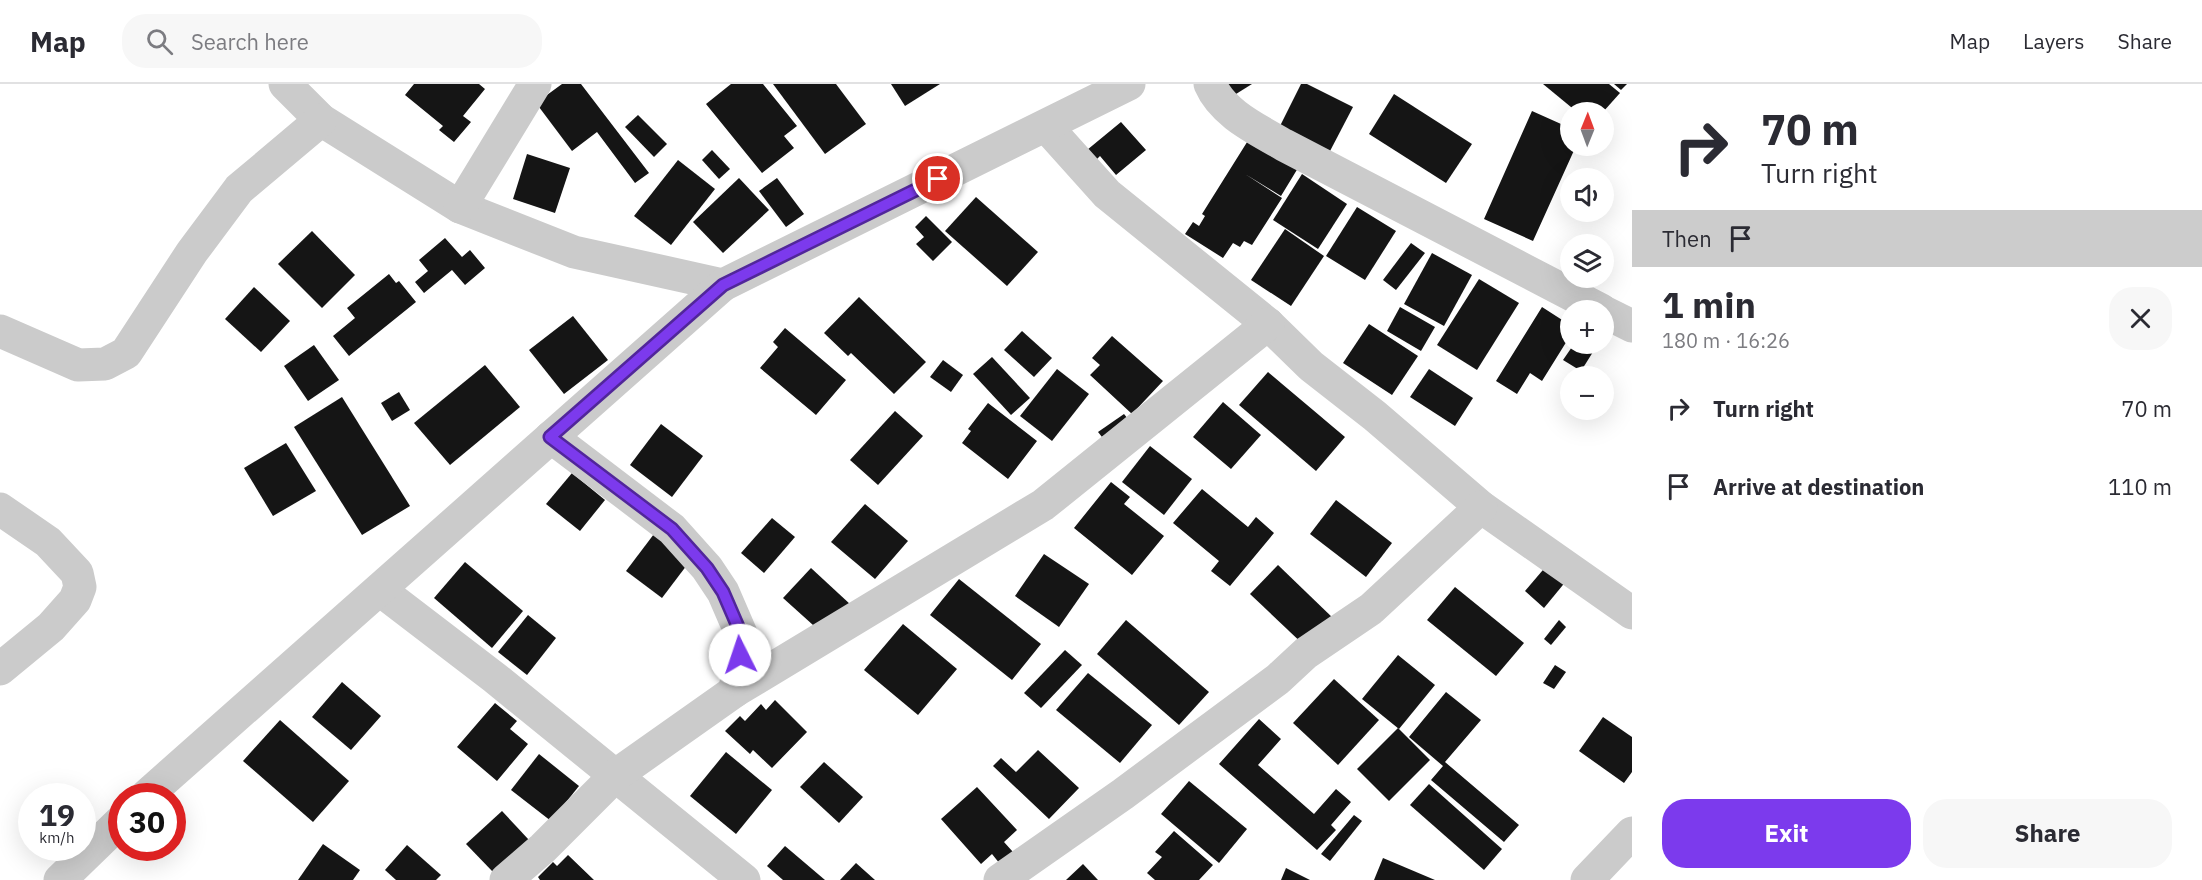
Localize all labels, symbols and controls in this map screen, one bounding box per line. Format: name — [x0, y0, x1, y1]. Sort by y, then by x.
search box — [122, 14, 542, 68]
text: Map — [30, 23, 86, 60]
icon: search — [143, 25, 176, 58]
text: Search here — [191, 27, 309, 56]
text: Map — [1950, 27, 1990, 55]
text: Layers — [2023, 27, 2085, 55]
text: Share — [2118, 27, 2172, 55]
north arrow — [1560, 102, 1614, 156]
map controls — [1560, 102, 1614, 420]
text: 70 m — [1761, 102, 1859, 157]
icon: right — [1662, 108, 1740, 186]
pin — [912, 153, 963, 204]
text: Turn right — [1761, 155, 1878, 190]
icon: arrive — [921, 162, 954, 195]
button: sound — [1560, 168, 1614, 222]
icon: arrive — [1724, 222, 1757, 255]
text: Then — [1662, 224, 1712, 253]
button: layers — [1560, 234, 1614, 288]
text: 1 min — [1662, 281, 1756, 328]
button: close — [2109, 287, 2172, 350]
button: + — [1560, 300, 1614, 354]
text: 180 m · 16:26 — [1662, 327, 1790, 354]
button: − — [1560, 366, 1614, 420]
icon: right — [1662, 392, 1695, 425]
text: Turn right — [1713, 394, 1814, 423]
text: 70 m — [2121, 394, 2172, 423]
icon: arrive — [1662, 470, 1695, 503]
text: Arrive at destination — [1713, 472, 1924, 501]
text: 110 m — [2108, 472, 2172, 501]
position arrow — [708, 623, 772, 687]
speed limit sign: 30 — [108, 783, 186, 861]
text: 19 — [39, 795, 75, 834]
button: Exit — [1662, 799, 1911, 868]
button: Share — [1923, 799, 2172, 868]
text: km/h — [39, 828, 75, 847]

